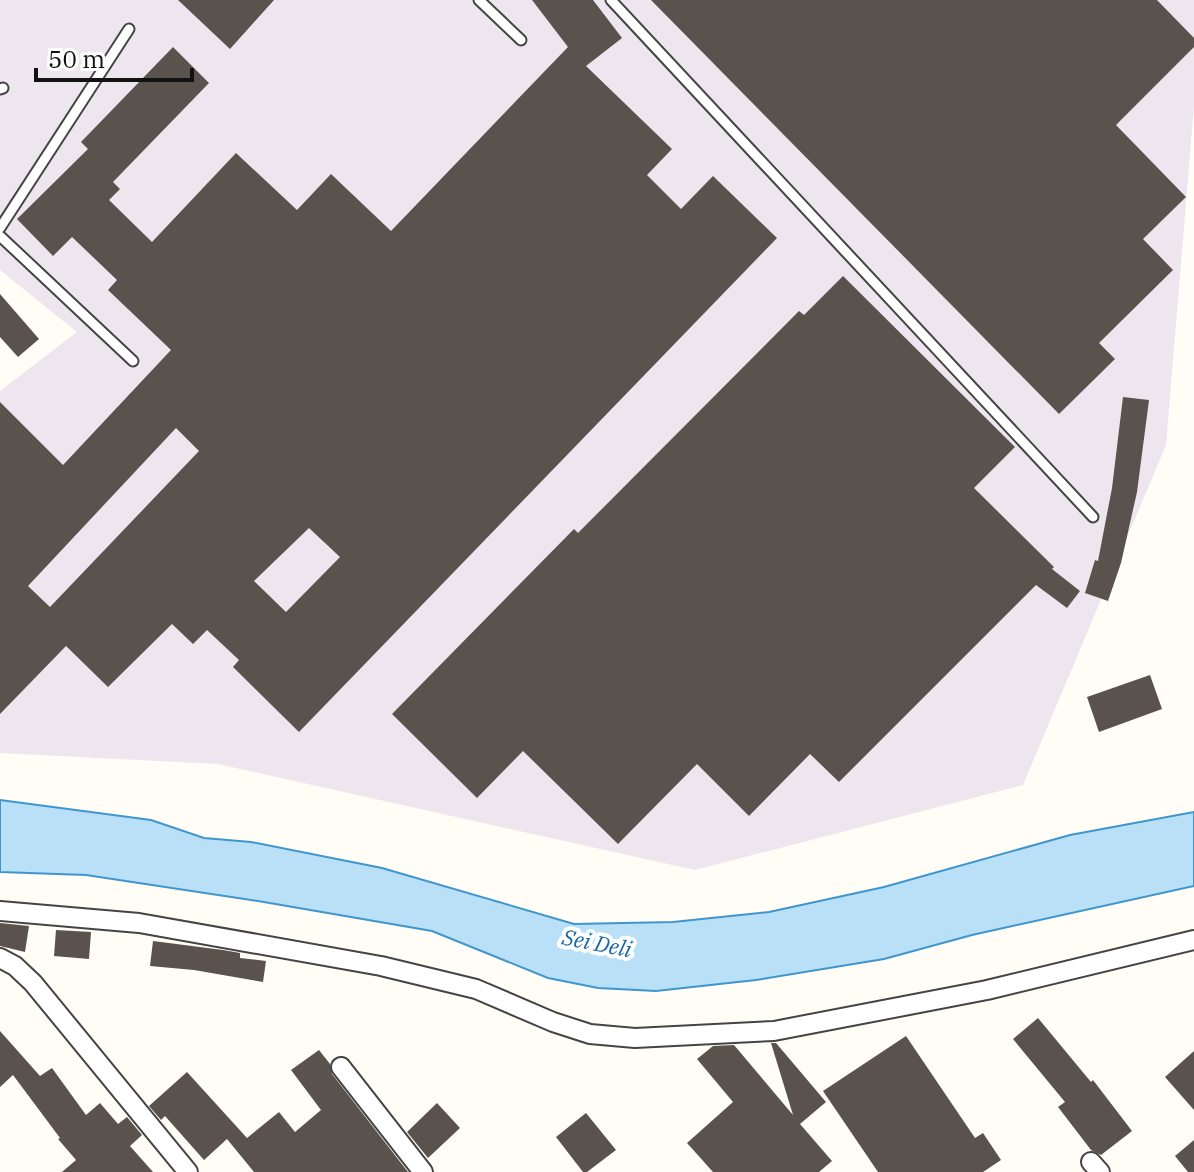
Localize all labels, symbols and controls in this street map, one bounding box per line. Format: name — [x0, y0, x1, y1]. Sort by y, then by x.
scale bar — [36, 32, 192, 82]
text: 50 m — [48, 43, 105, 75]
water label: Sei Deli — [559, 921, 635, 964]

